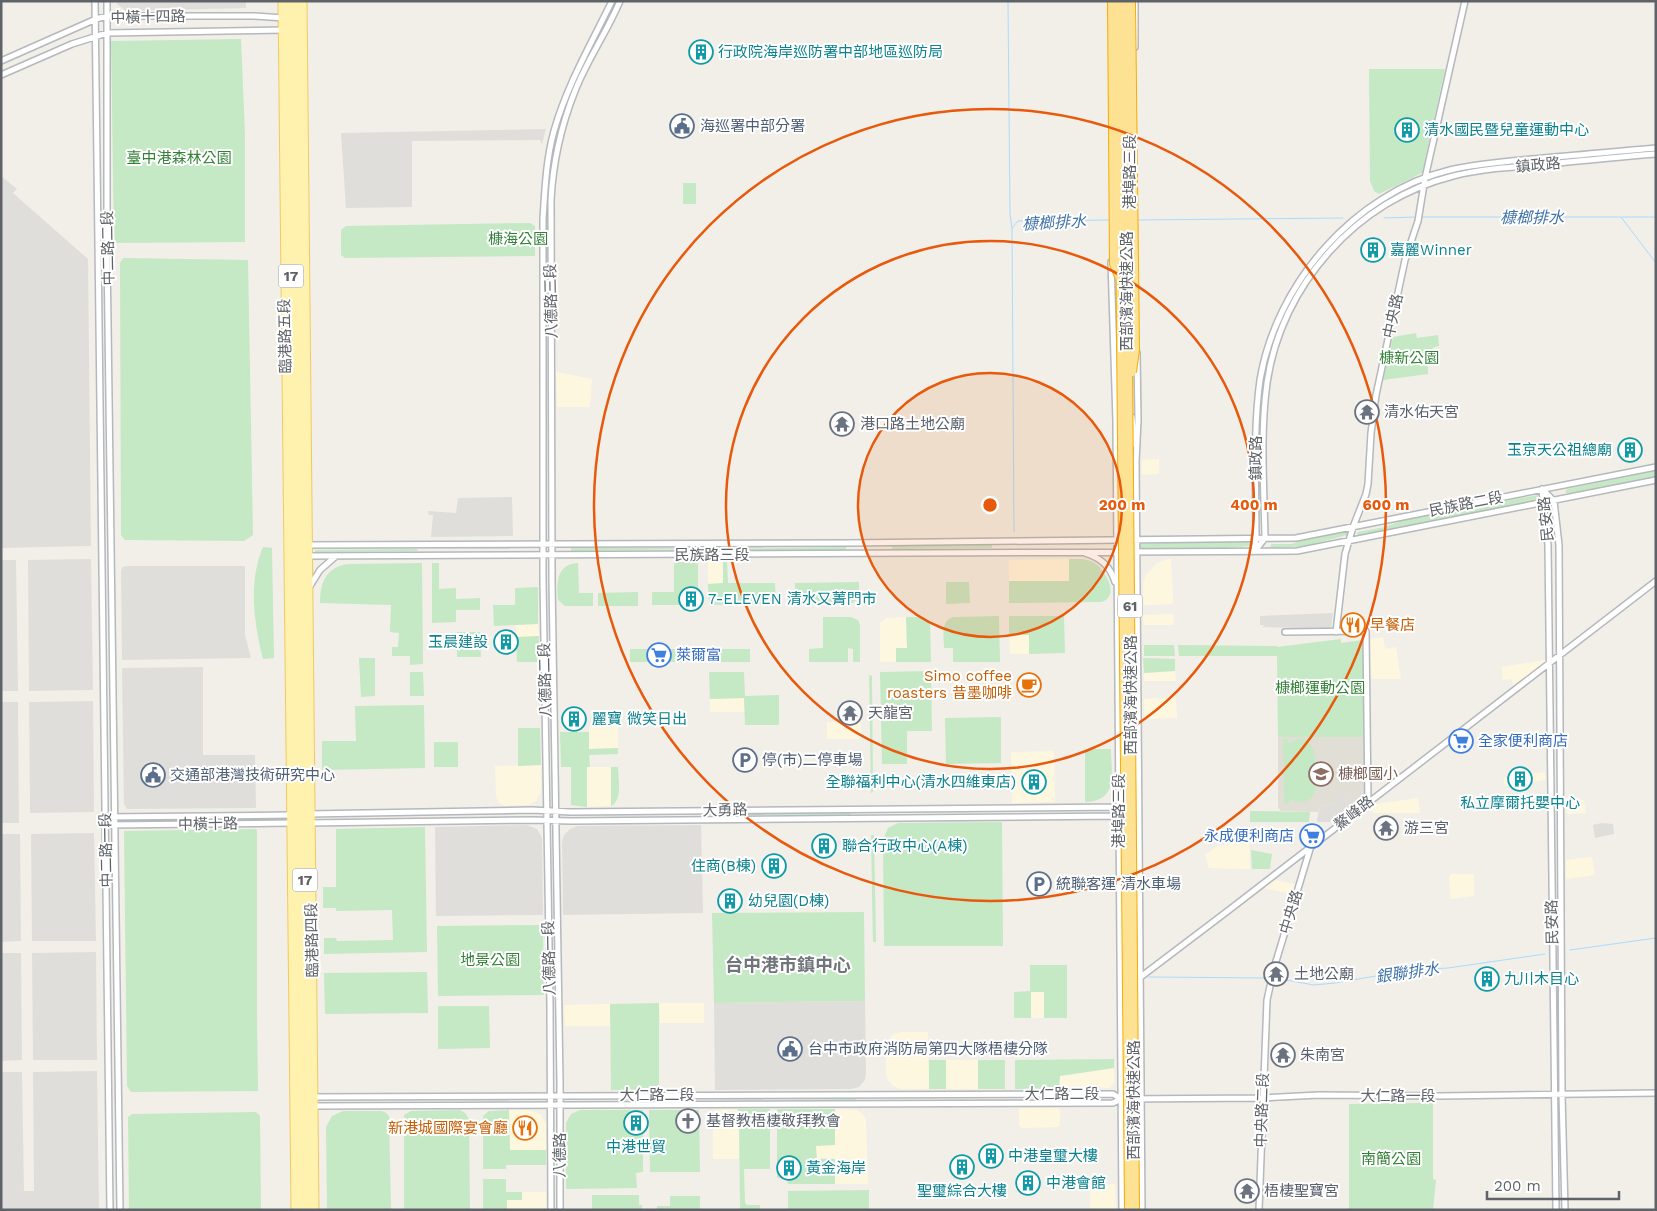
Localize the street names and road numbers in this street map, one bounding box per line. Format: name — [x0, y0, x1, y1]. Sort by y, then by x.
street label: 中橫十四路 — [110, 7, 186, 27]
street label: 港埠路三段 — [1121, 134, 1139, 210]
street label: 鎮政路 — [1515, 154, 1561, 176]
street label: 中二路二段 — [98, 210, 118, 286]
street label: 西部濱海快速公路 — [1118, 231, 1136, 351]
street label: 八德路三段 — [541, 263, 561, 339]
road number: 17 — [278, 264, 304, 288]
street label: 中央路 — [1380, 292, 1406, 340]
street label: 臨港路五段 — [275, 298, 295, 374]
street label: 鎮政路 — [1247, 435, 1265, 481]
street label: 民族路二段 — [1427, 488, 1505, 520]
street label: 民安路 — [1535, 496, 1557, 542]
street label: 民族路三段 — [674, 546, 750, 564]
road number: 61 — [1118, 594, 1142, 618]
street label: 西部濱海快速公路 — [1122, 635, 1140, 755]
street label: 八德路二段 — [535, 642, 555, 718]
street label: 港埠路三段 — [1110, 773, 1128, 849]
street label: 鰲峰路 — [1331, 792, 1377, 834]
street label: 大勇路 — [702, 801, 748, 819]
street label: 中二路一段 — [96, 812, 116, 888]
street label: 中橫十路 — [178, 814, 238, 834]
road number: 17 — [292, 868, 318, 892]
street label: 中央路 — [1276, 888, 1306, 936]
street label: 民安路 — [1543, 899, 1561, 945]
street label: 臨港路四段 — [302, 902, 322, 978]
street label: 八德路一段 — [539, 920, 559, 996]
street label: 西部濱海快速公路 — [1125, 1040, 1143, 1160]
street label: 中央路二段 — [1252, 1072, 1272, 1148]
street label: 大仁路二段 — [1024, 1085, 1100, 1103]
street label: 大仁路二段 — [619, 1086, 695, 1104]
street label: 大仁路一段 — [1360, 1087, 1436, 1105]
street label: 八德路 — [551, 1132, 569, 1178]

